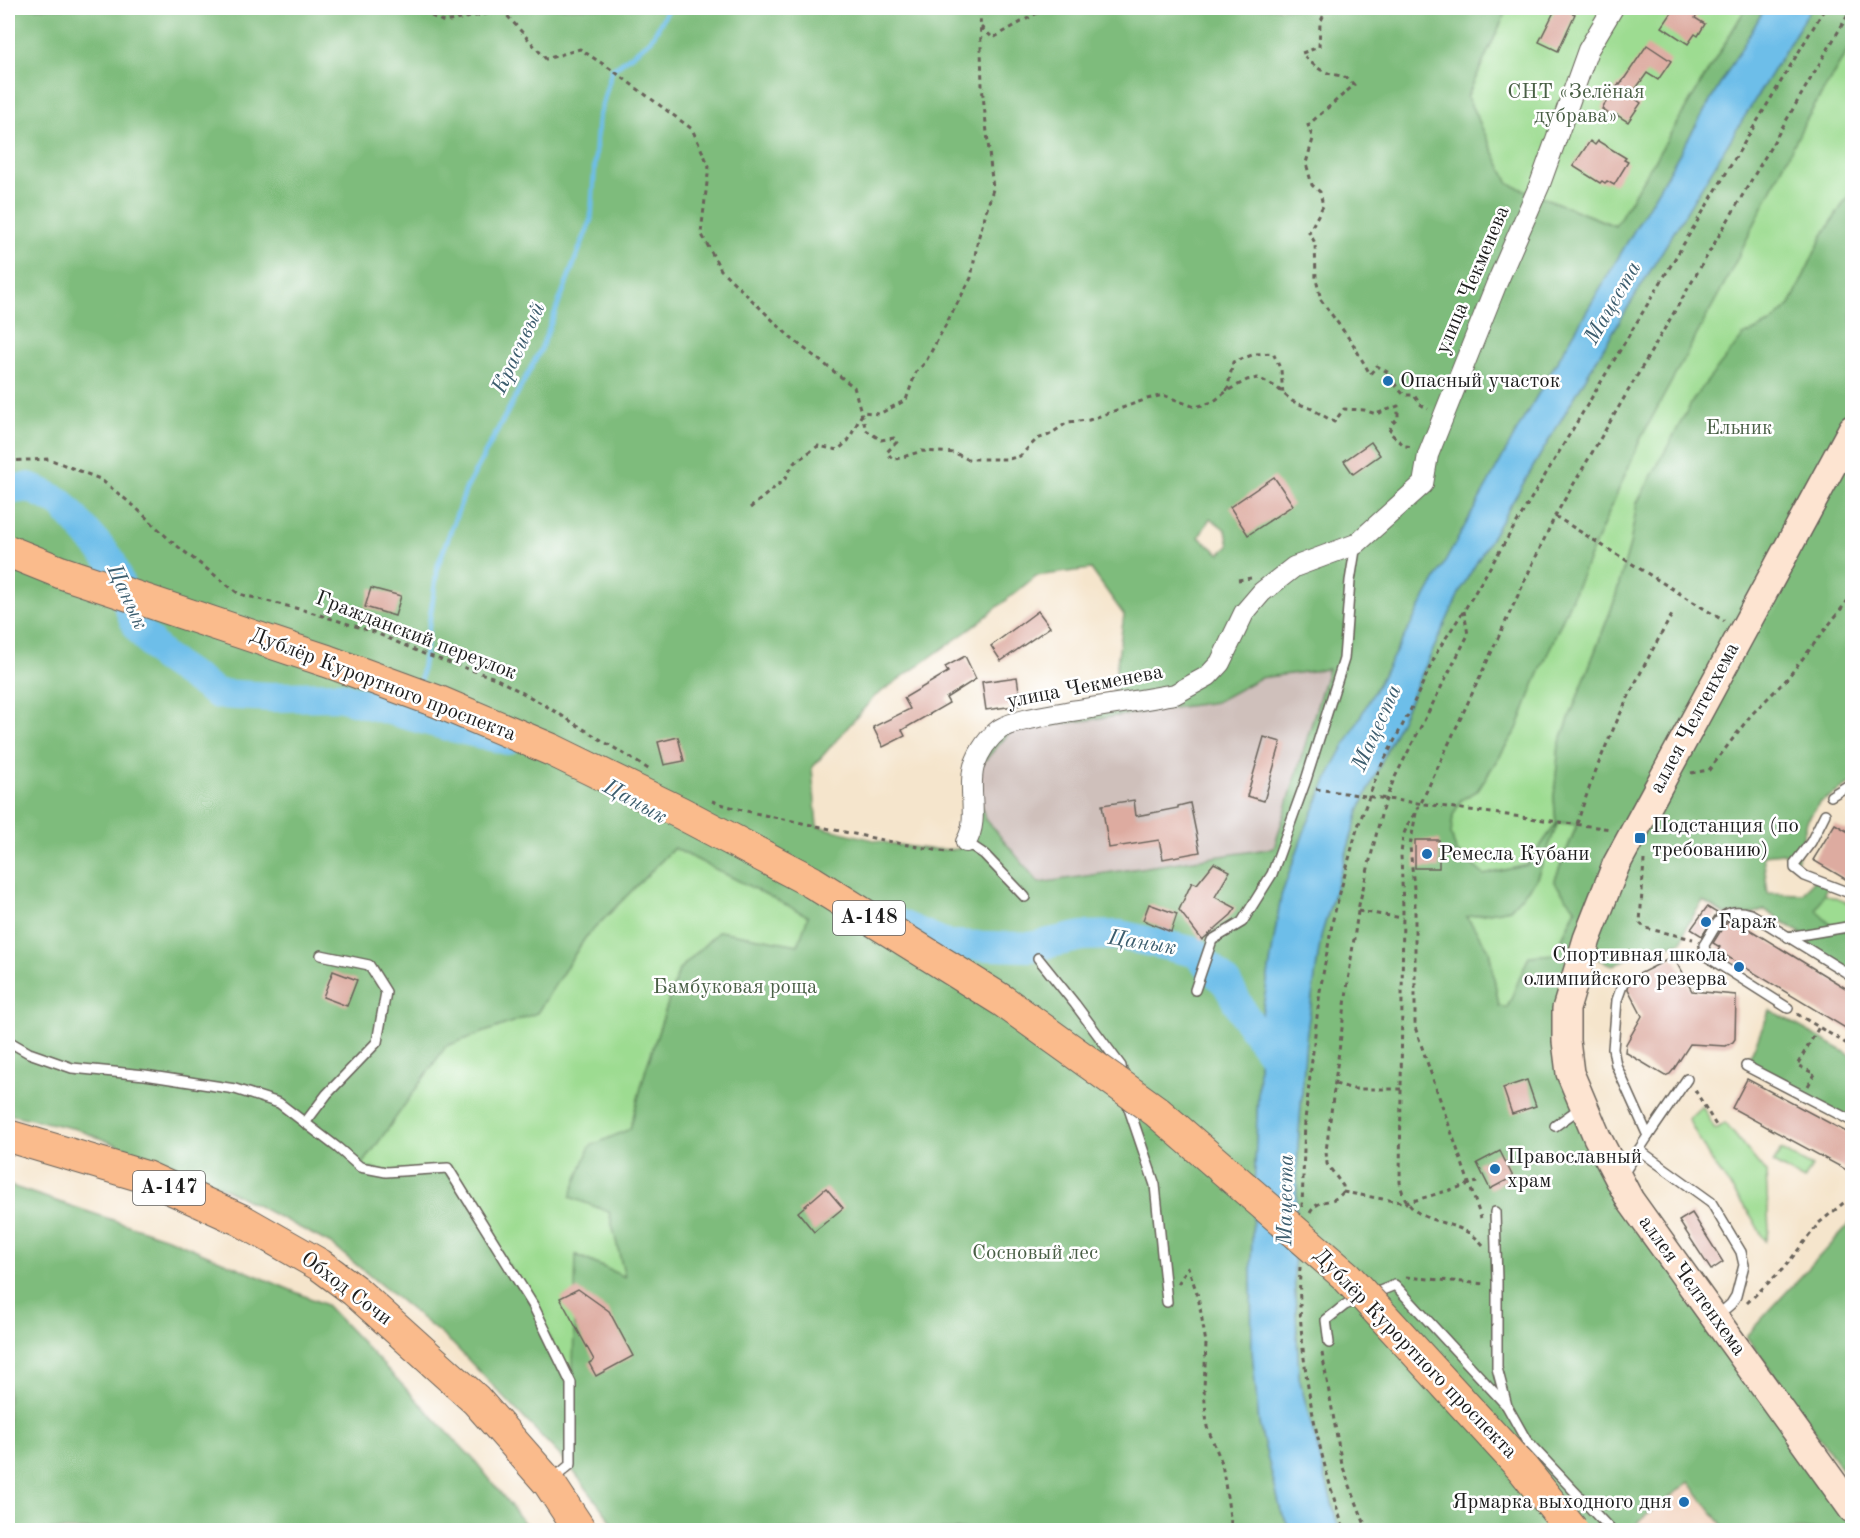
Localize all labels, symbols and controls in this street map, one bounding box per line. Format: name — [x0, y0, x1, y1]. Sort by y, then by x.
park label: СНТ «Зелёная дубрава» — [1507, 82, 1645, 127]
street label: улица Чекменева — [1432, 203, 1514, 357]
water label: Мацеста — [1580, 258, 1646, 349]
water label: Красивый — [488, 299, 550, 398]
place label: Опасный участок — [1400, 371, 1561, 392]
marker: Опасный участок — [1381, 374, 1395, 388]
park label: Ельник — [1705, 418, 1773, 439]
water label: Цанык — [102, 560, 152, 633]
street label: Гражданский переулок — [313, 588, 520, 684]
street label: Дублёр Курортного проспекта — [247, 625, 519, 745]
street label: аллея Челтенхема — [1646, 639, 1744, 797]
street label: улица Чекменева — [1005, 662, 1165, 712]
water label: Мацеста — [1348, 681, 1406, 775]
water label: Цанык — [599, 775, 671, 828]
place label: Подстанция (по требованию) — [1652, 816, 1799, 861]
marker: Подстанция (по требованию) — [1633, 831, 1647, 845]
place label: Ремесла Кубани — [1439, 844, 1590, 865]
marker: Ремесла Кубани — [1420, 847, 1434, 861]
road number: А-148 — [833, 901, 905, 935]
place label: Гараж — [1718, 912, 1777, 933]
marker: Гараж — [1699, 915, 1713, 929]
water label: Цанык — [1105, 927, 1178, 959]
place label: Спортивная школа олимпийского резерва — [1523, 945, 1727, 990]
marker: Спортивная школа олимпийского резерва — [1732, 960, 1746, 974]
park label: Бамбуковая роща — [653, 977, 817, 998]
place label: Православный храм — [1507, 1147, 1642, 1192]
water label: Мацеста — [1274, 1154, 1298, 1247]
marker: Православный храм — [1488, 1162, 1502, 1176]
road number: А-147 — [133, 1171, 205, 1205]
street label: аллея Челтенхема — [1634, 1212, 1750, 1360]
park label: Сосновый лес — [972, 1243, 1098, 1264]
street label: Дублёр Курортного проспекта — [1309, 1245, 1521, 1463]
street label: Обход Сочи — [297, 1248, 395, 1330]
place label: Ярмарка выходного дня — [1452, 1492, 1672, 1513]
marker: Ярмарка выходного дня — [1677, 1495, 1691, 1509]

